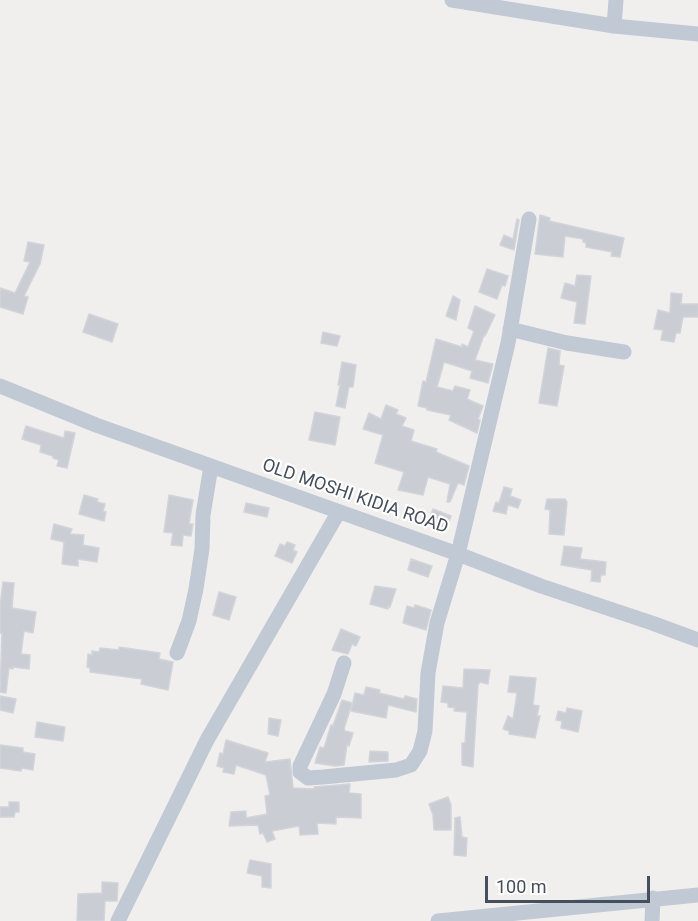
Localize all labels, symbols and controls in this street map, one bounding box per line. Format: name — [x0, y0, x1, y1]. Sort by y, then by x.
street label: OLD MOSHI KIDIA ROAD — [259, 455, 451, 539]
scale bar — [488, 864, 653, 902]
text: 100 m — [496, 876, 547, 897]

